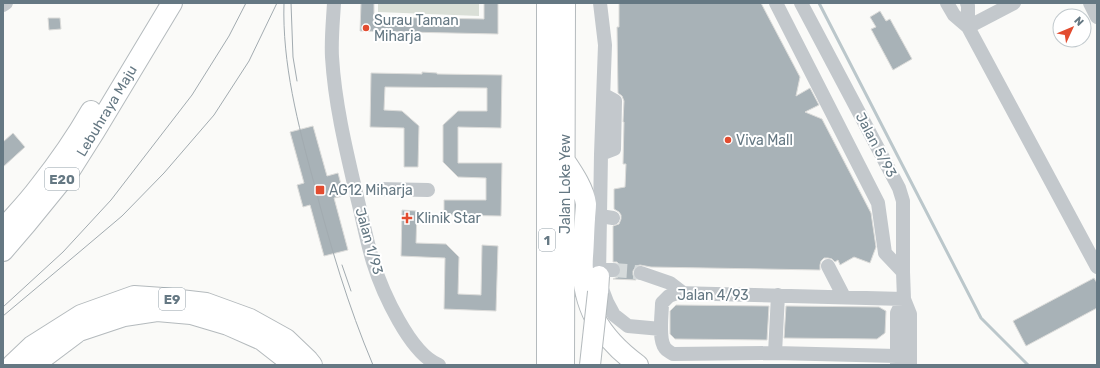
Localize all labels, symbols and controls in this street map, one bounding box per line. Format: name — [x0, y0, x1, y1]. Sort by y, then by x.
north arrow — [1052, 8, 1092, 48]
place label: Surau Taman Miharja — [374, 12, 459, 45]
text: N — [1071, 14, 1086, 29]
marker: Surau Taman Miharja — [361, 23, 371, 33]
street label: Lebuhraya Maju — [73, 62, 141, 160]
street label: Jalan 5/93 — [852, 110, 900, 180]
place label: Viva Mall — [736, 132, 793, 149]
street label: Jalan Loke Yew — [557, 134, 574, 234]
marker: Viva Mall — [723, 135, 733, 145]
road number: E20 — [45, 168, 79, 190]
place label: AG12 Miharja — [329, 182, 413, 199]
marker: AG12 Miharja — [314, 184, 326, 196]
street label: Jalan 1/93 — [351, 206, 387, 276]
place label: Klinik Star — [416, 210, 482, 227]
marker: Klinik Star — [401, 212, 413, 224]
road number: 1 — [539, 229, 555, 251]
street label: Jalan 4/93 — [677, 287, 749, 304]
road number: E9 — [159, 288, 185, 310]

